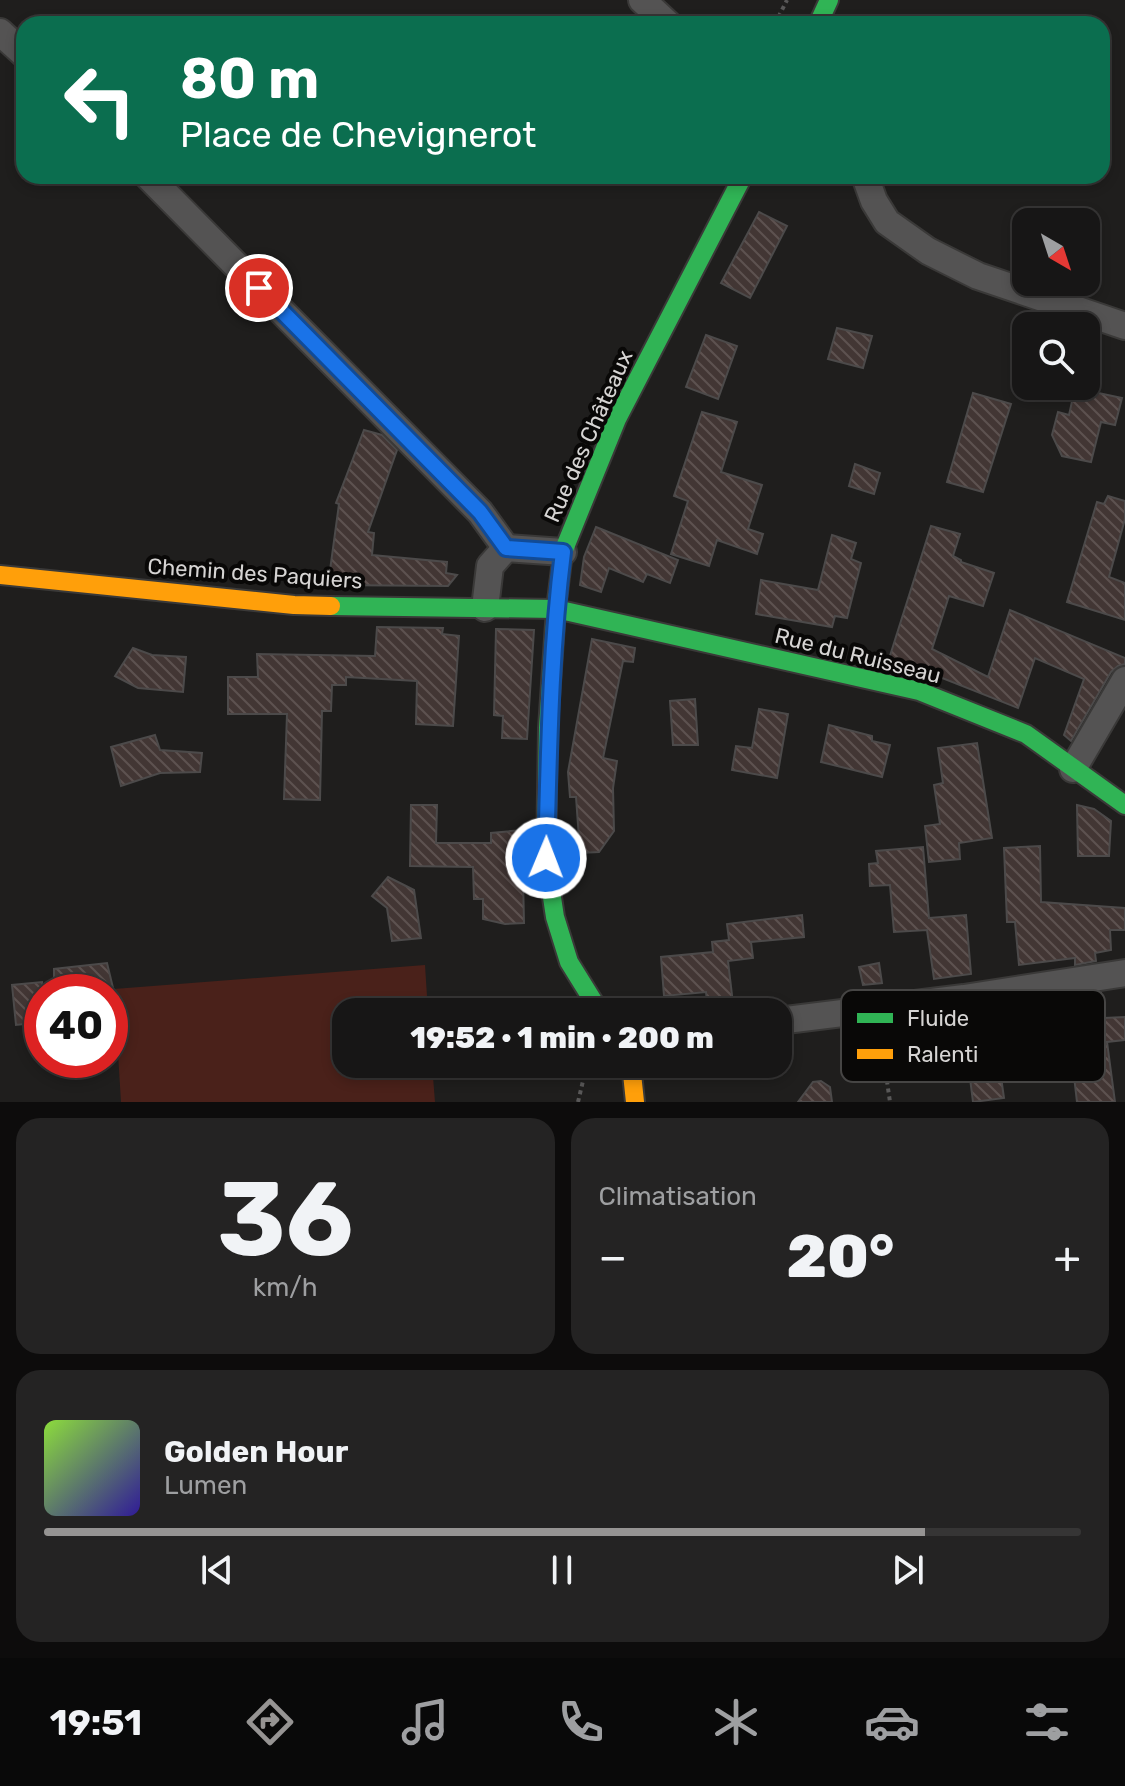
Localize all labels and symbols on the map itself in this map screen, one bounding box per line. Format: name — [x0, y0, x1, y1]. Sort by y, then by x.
north arrow — [1012, 208, 1100, 296]
pin — [225, 254, 293, 322]
street label: Rue des Châteaux — [538, 346, 639, 526]
street label: Chemin des Paquiers — [146, 553, 363, 594]
street label: Rue du Ruisseau — [772, 622, 944, 689]
position arrow — [504, 816, 588, 900]
speed limit sign: 40 — [24, 974, 128, 1078]
legend — [841, 990, 1105, 1082]
text: Fluide — [907, 1005, 969, 1032]
text: Ralenti — [907, 1041, 978, 1068]

